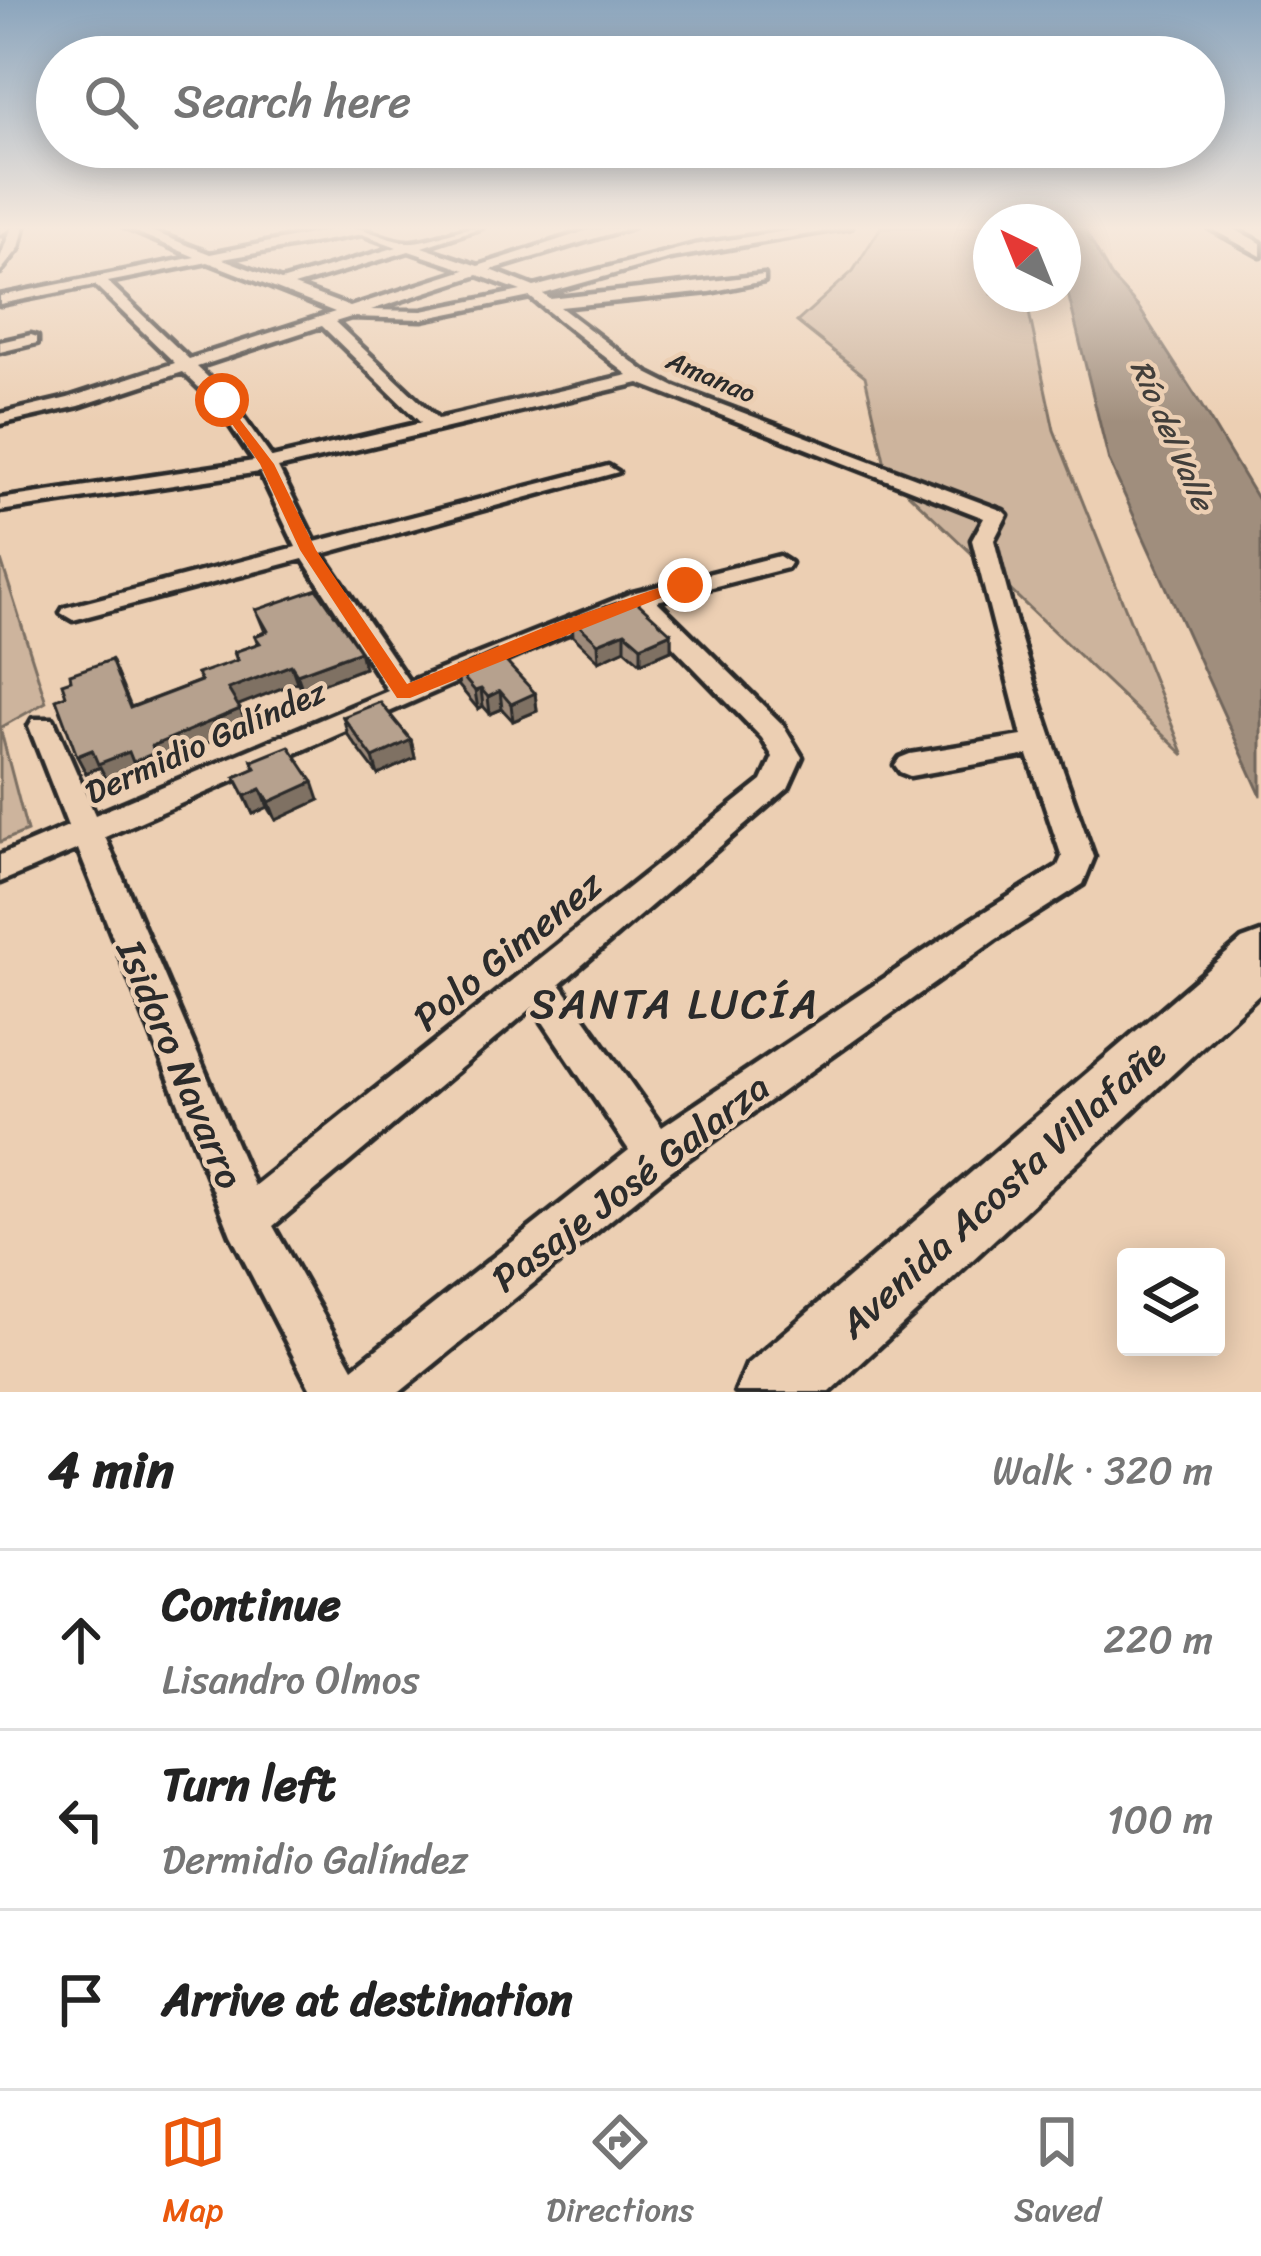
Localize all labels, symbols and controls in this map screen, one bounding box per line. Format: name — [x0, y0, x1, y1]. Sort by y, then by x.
search box — [36, 36, 1225, 168]
text: Search here — [174, 62, 411, 142]
icon: search — [78, 69, 144, 135]
north arrow — [973, 204, 1081, 312]
street label: Amanao — [658, 336, 763, 417]
water label: Río del Valle — [1115, 351, 1230, 522]
route start — [195, 373, 249, 427]
route end — [658, 558, 712, 612]
street label: Dermidio Galíndez — [75, 662, 337, 821]
street label: Polo Gimenez — [396, 851, 619, 1049]
street label: Isidoro Navarro — [97, 928, 264, 1200]
district label: SANTA LUCÍA — [530, 967, 820, 1041]
street label: Avenida Acosta Villafañe — [821, 1021, 1183, 1356]
street label: Pasaje José Galarza — [476, 1054, 785, 1311]
map controls — [1117, 1248, 1225, 1356]
button: layers — [1117, 1248, 1225, 1356]
text: 4 min — [48, 1425, 174, 1515]
text: Walk · 320 m — [992, 1436, 1213, 1505]
text: Continue — [162, 1565, 341, 1645]
text: 220 m — [1103, 1605, 1213, 1674]
icon: ahead — [48, 1607, 114, 1673]
text: Lisandro Olmos — [162, 1645, 419, 1714]
text: Turn left — [162, 1745, 335, 1825]
text: 100 m — [1107, 1785, 1213, 1854]
icon: left — [48, 1787, 114, 1853]
text: Dermidio Galíndez — [162, 1825, 468, 1894]
text: Arrive at destination — [162, 1960, 572, 2040]
icon: arrive — [48, 1967, 114, 2033]
tab: Map — [160, 2109, 226, 2239]
tab: Directions — [546, 2109, 694, 2239]
tab: Saved — [1014, 2109, 1101, 2239]

